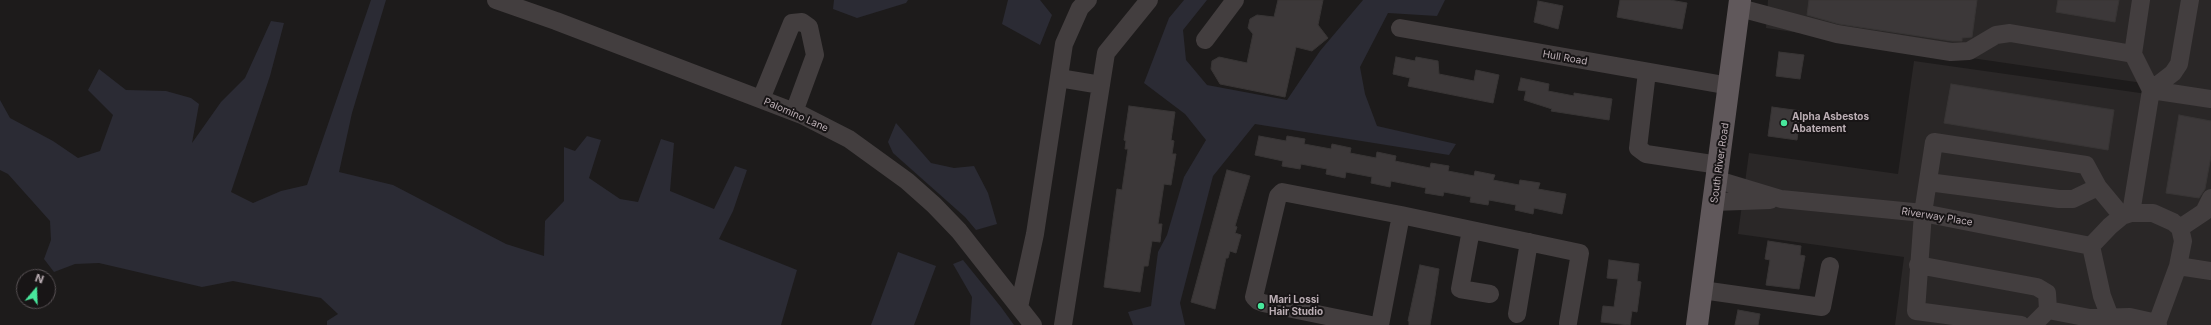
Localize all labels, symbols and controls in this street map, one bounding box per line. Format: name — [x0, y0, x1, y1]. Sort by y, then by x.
street label: Hull Road — [1542, 48, 1588, 68]
street label: Palomino Lane — [762, 95, 830, 135]
place label: Alpha Asbestos Abatement — [1792, 111, 1869, 134]
marker: Alpha Asbestos Abatement — [1779, 118, 1789, 128]
street label: South River Road — [1708, 122, 1732, 204]
street label: Riverway Place — [1900, 205, 1974, 229]
north arrow — [16, 269, 56, 309]
text: N — [33, 271, 46, 287]
place label: Mari Lossi Hair Studio — [1269, 294, 1323, 318]
marker: Mari Lossi Hair Studio — [1256, 301, 1266, 311]

